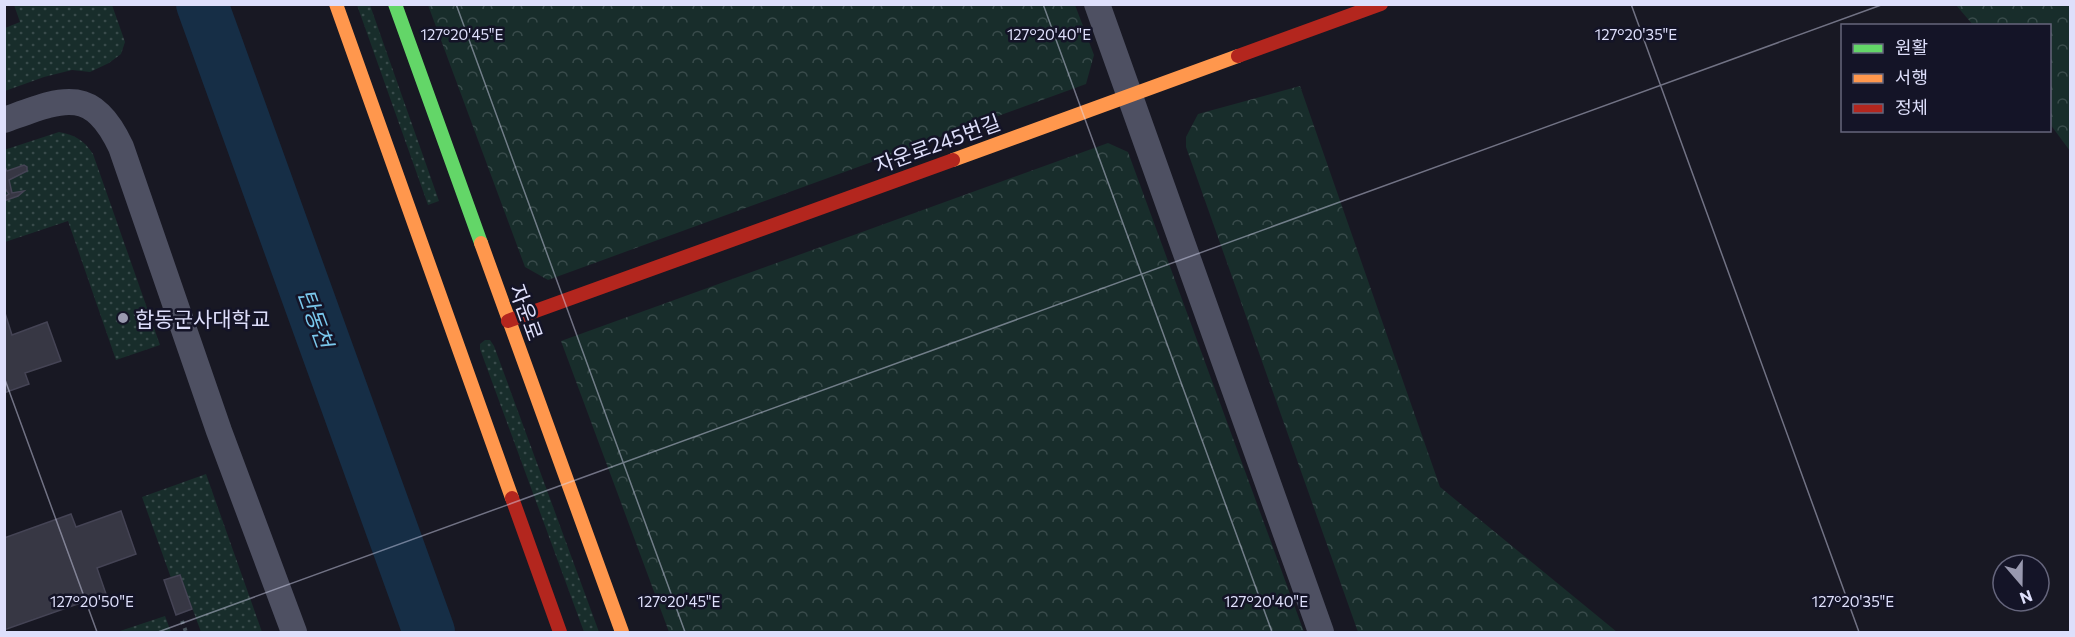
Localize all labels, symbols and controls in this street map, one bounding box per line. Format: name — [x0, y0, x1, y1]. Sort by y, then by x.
legend — [1841, 24, 2051, 132]
text: 127°20'45"E — [421, 25, 504, 43]
text: 127°20'40"E — [1007, 25, 1091, 43]
text: 127°20'35"E — [1595, 25, 1677, 43]
text: 원활 — [1895, 36, 1928, 58]
text: 서행 — [1895, 66, 1928, 88]
text: 정체 — [1895, 96, 1928, 118]
street label: 자운로245번길 — [870, 109, 1004, 177]
street label: 자운로 — [505, 280, 549, 344]
water label: 탄동천 — [293, 285, 340, 354]
place label: 합동군사대학교 — [135, 306, 270, 331]
marker: 합동군사대학교 — [116, 311, 130, 325]
north arrow — [1991, 553, 2051, 613]
text: N — [2017, 587, 2035, 609]
text: 127°20'50"E — [50, 592, 134, 610]
text: 127°20'45"E — [638, 592, 721, 610]
text: 127°20'40"E — [1224, 592, 1308, 610]
text: 127°20'35"E — [1812, 592, 1894, 610]

